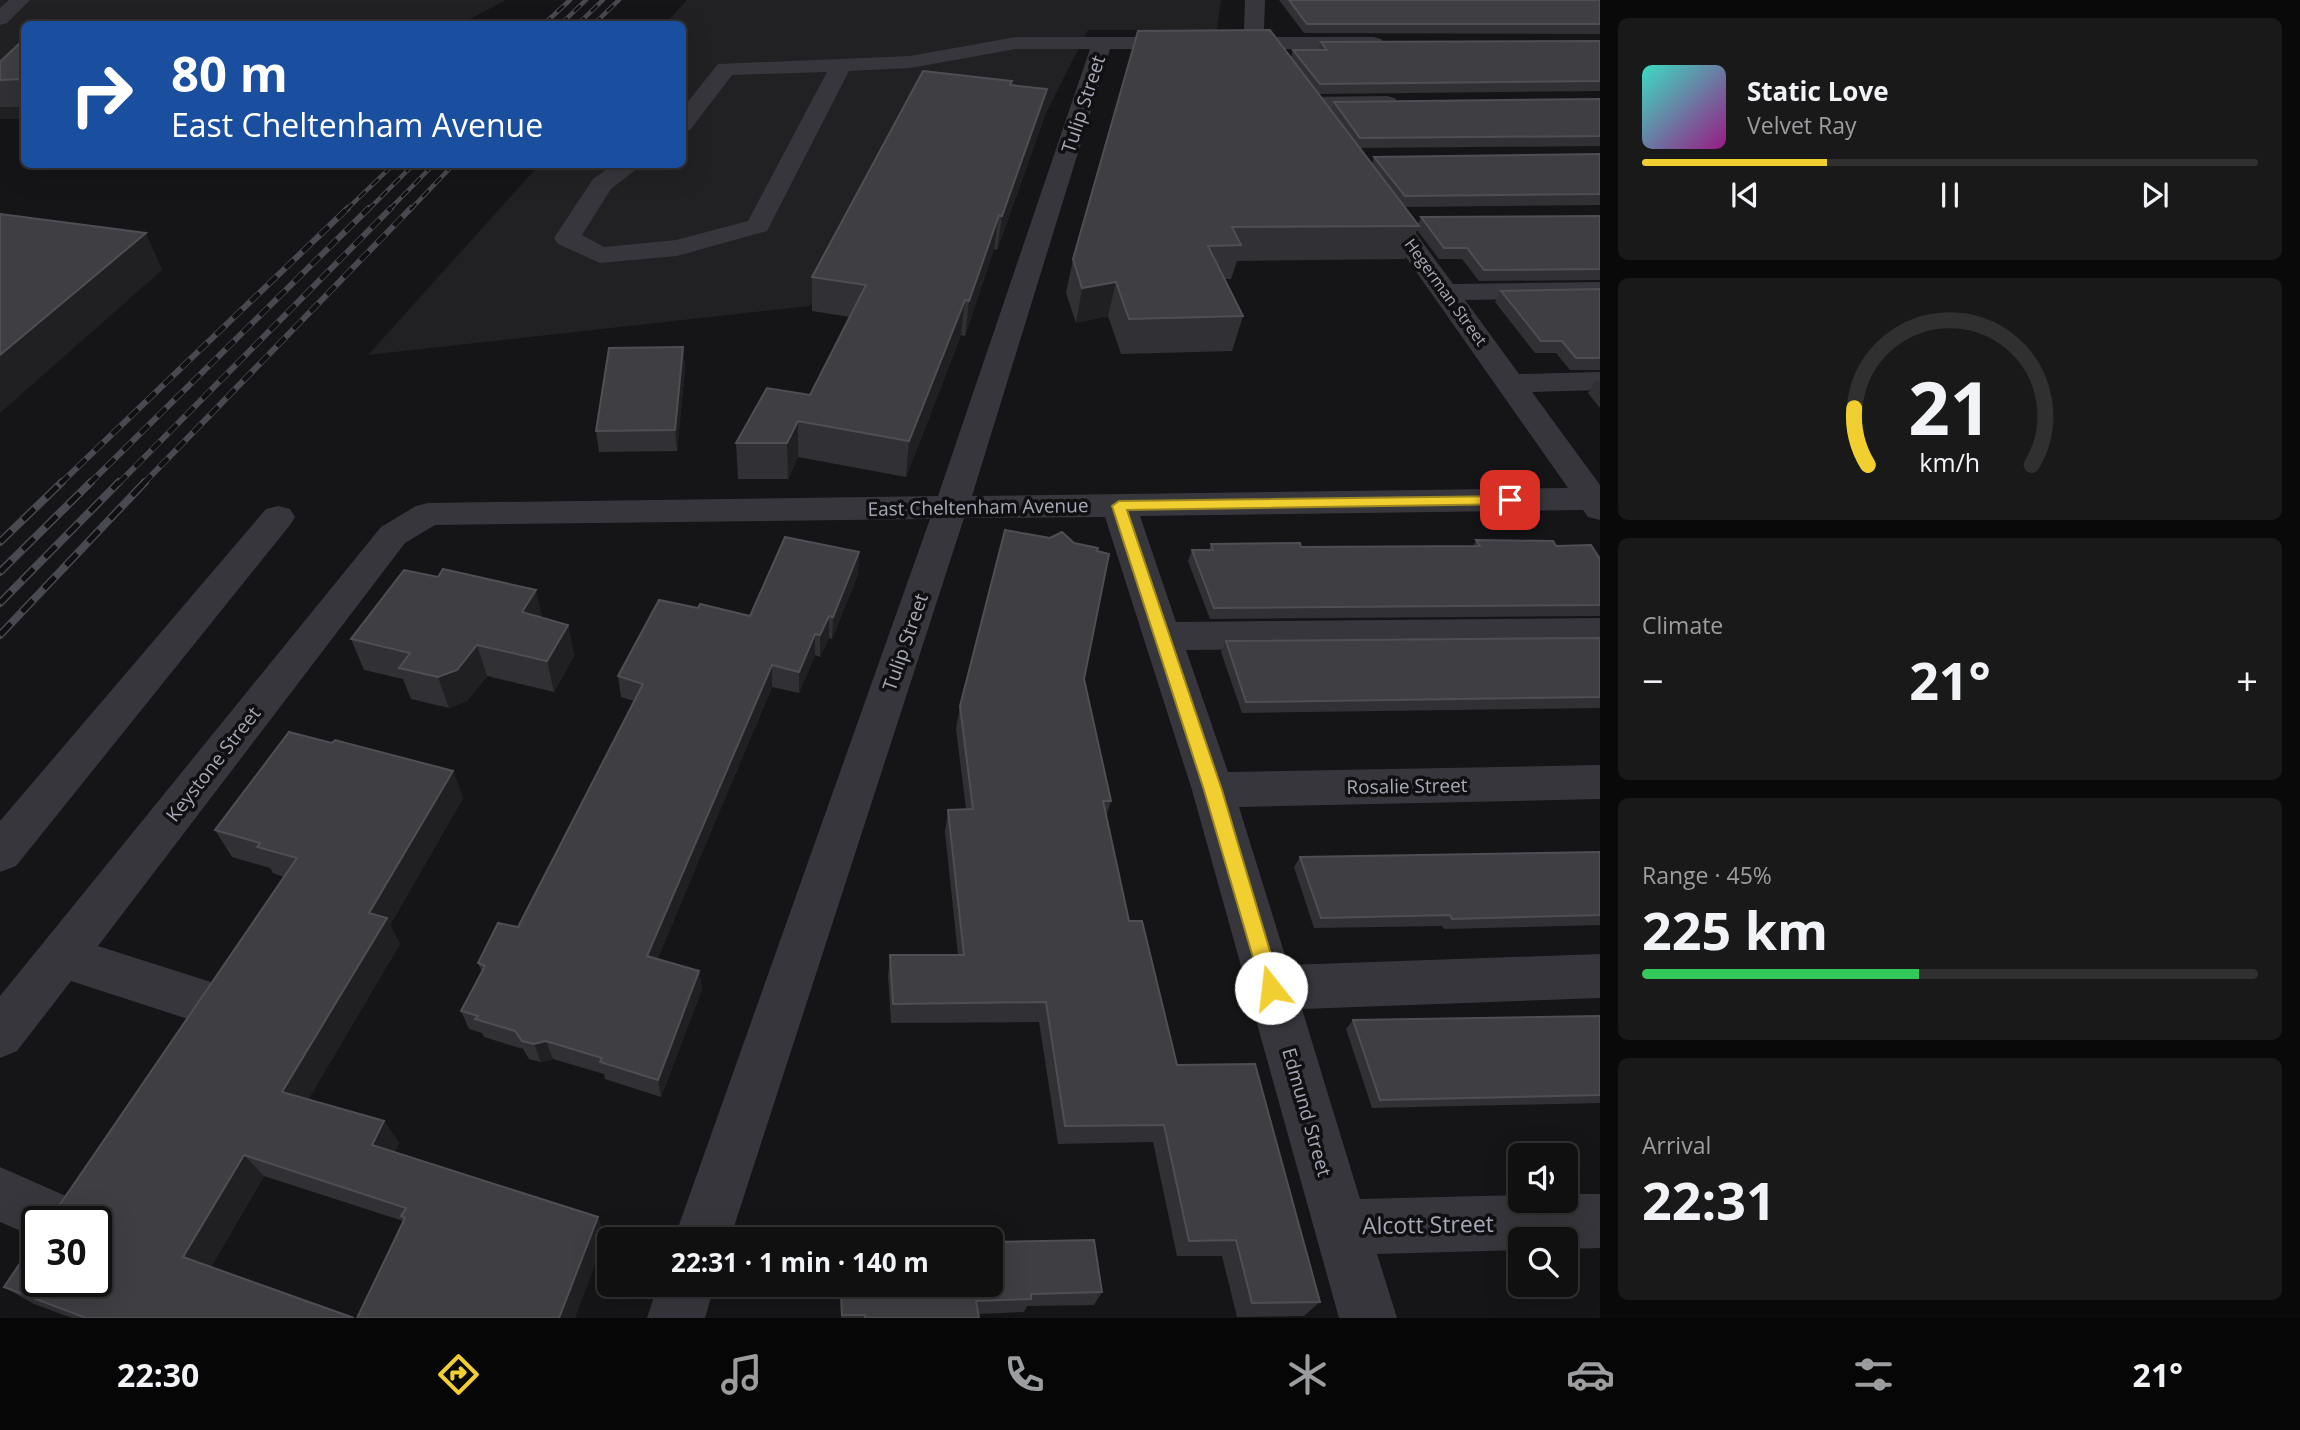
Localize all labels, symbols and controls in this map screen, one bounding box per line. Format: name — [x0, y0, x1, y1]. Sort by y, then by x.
text: 80 m — [171, 40, 288, 106]
icon: right — [56, 49, 147, 140]
street label: Tulip Street — [1055, 52, 1111, 156]
text: Static Love — [1747, 73, 1889, 109]
text: East Cheltenham Avenue — [171, 103, 543, 146]
text: Velvet Ray — [1747, 109, 1857, 141]
icon: previous — [1726, 176, 1764, 214]
icon: pause — [1931, 176, 1969, 214]
icon: next — [2136, 176, 2174, 214]
street label: Hegerman Street — [1400, 234, 1492, 350]
text: 21 — [1908, 357, 1992, 456]
text: km/h — [1920, 445, 1980, 479]
pin — [1480, 470, 1540, 530]
icon: arrive — [1491, 481, 1529, 519]
street label: East Cheltenham Avenue — [867, 492, 1089, 522]
street label: Tulip Street — [876, 590, 934, 694]
text: Climate — [1642, 609, 1723, 641]
text: 21° — [1909, 644, 1991, 715]
text: − — [1642, 654, 1664, 706]
text: + — [2236, 654, 2258, 706]
street label: Keystone Street — [160, 701, 266, 827]
street label: Rosalie Street — [1346, 772, 1468, 800]
text: Range · 45% — [1642, 859, 1772, 891]
text: 225 km — [1642, 894, 1828, 965]
position arrow — [1234, 951, 1308, 1025]
street label: Edmund Street — [1276, 1045, 1338, 1180]
text: Arrival — [1642, 1129, 1711, 1161]
map controls — [1508, 1143, 1578, 1297]
button: sound — [1508, 1143, 1578, 1213]
text: 22:31 — [1642, 1164, 1776, 1235]
speed limit sign: 30 — [21, 1206, 112, 1297]
street label: Alcott Street — [1362, 1207, 1494, 1241]
button: search — [1508, 1227, 1578, 1297]
text: 22:31 · 1 min · 140 m — [671, 1244, 929, 1280]
icon: directions — [434, 1350, 483, 1399]
icon: music — [717, 1350, 766, 1399]
icon: phone — [1000, 1350, 1049, 1399]
icon: climate — [1283, 1350, 1332, 1399]
icon: car — [1566, 1350, 1615, 1399]
icon: filters — [1849, 1350, 1898, 1399]
text: 22:30 — [117, 1353, 199, 1396]
text: 21° — [2133, 1353, 2183, 1396]

